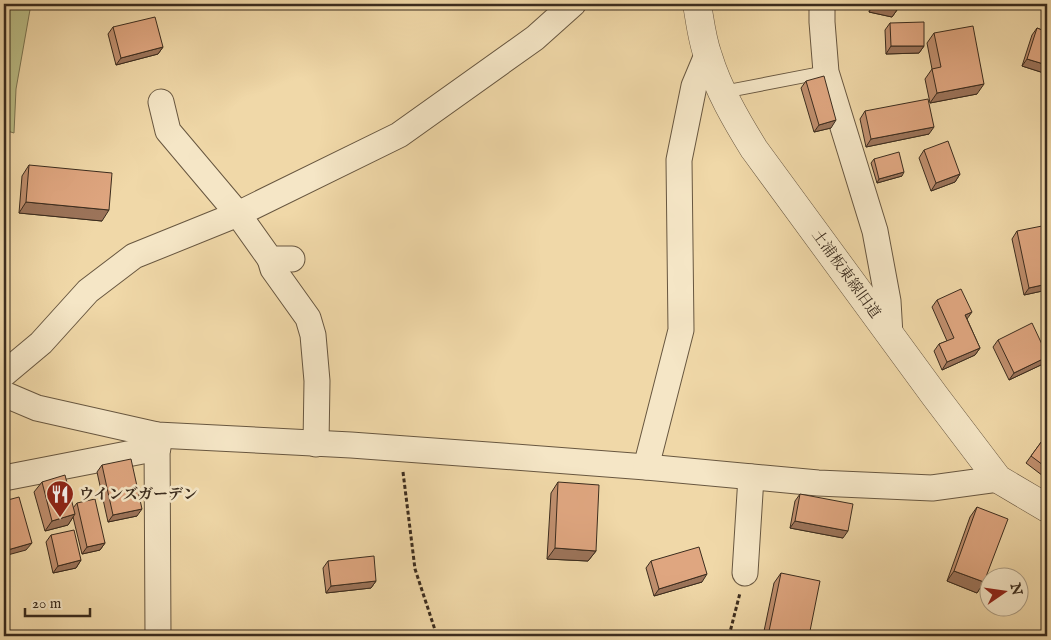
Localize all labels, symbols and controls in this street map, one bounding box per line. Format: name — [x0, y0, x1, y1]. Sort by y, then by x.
street label: 土浦板東線旧道 — [807, 226, 885, 322]
restaurant icon: ウインズガーデン — [45, 479, 75, 518]
place label: ウインズガーデン — [79, 485, 198, 504]
north arrow — [978, 568, 1028, 618]
text: N — [1005, 580, 1026, 597]
scale bar — [25, 585, 90, 617]
text: 20 m — [32, 594, 62, 613]

